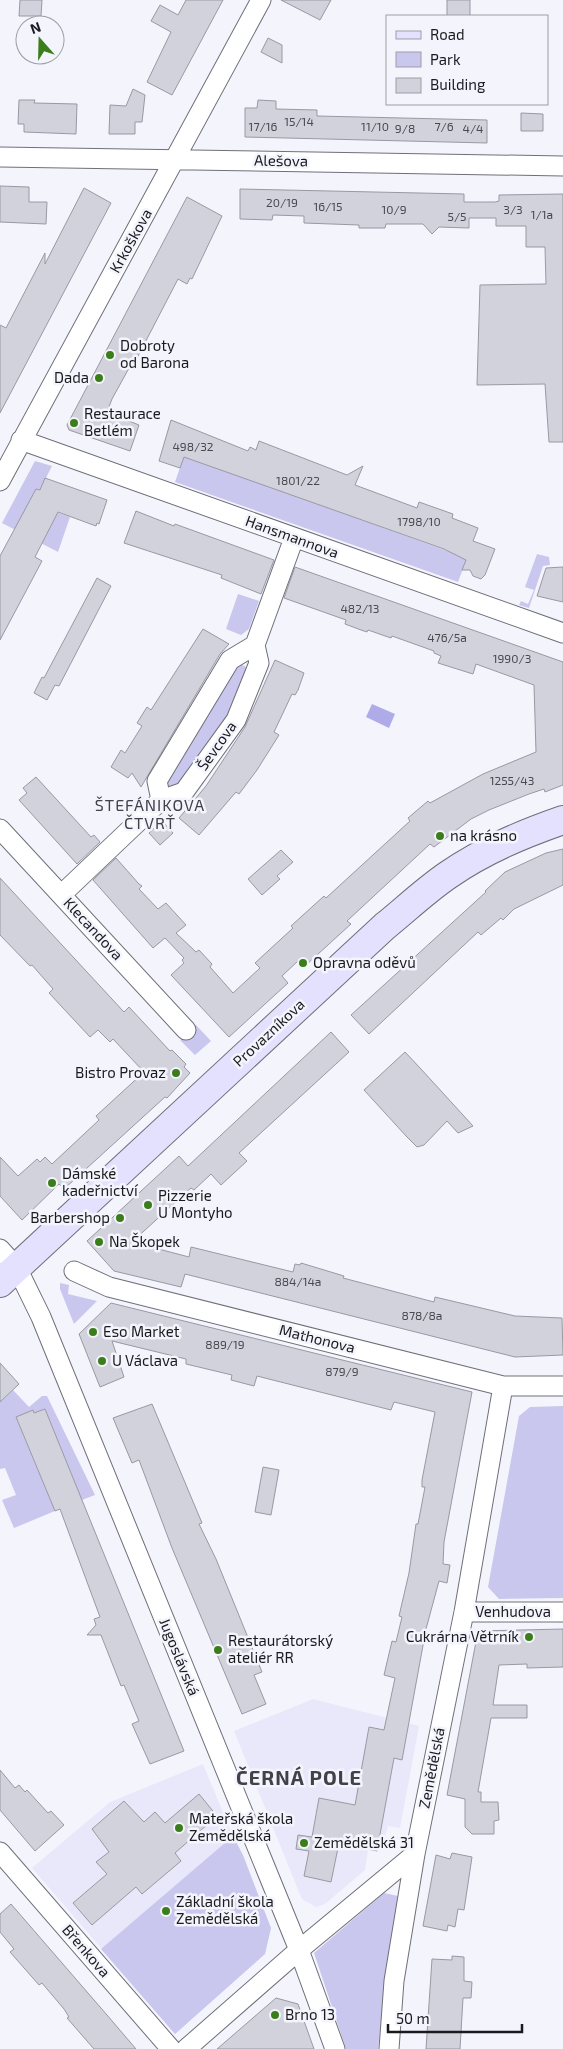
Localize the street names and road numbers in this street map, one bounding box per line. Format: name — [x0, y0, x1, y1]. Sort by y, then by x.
street label: Alešova — [254, 151, 308, 169]
street label: Krkoškova — [105, 205, 155, 276]
street label: Hansmannova — [243, 511, 341, 561]
street label: Ševcova — [193, 717, 240, 774]
street label: Klecandova — [60, 893, 127, 963]
street label: Provazníkova — [229, 995, 308, 1070]
street label: Mathonova — [277, 1320, 357, 1356]
street label: Venhudova — [475, 1602, 551, 1620]
street label: Jugoslávská — [156, 1615, 204, 1698]
street label: Zemědělská — [414, 1726, 448, 1810]
street label: Břenkova — [59, 1920, 114, 1980]

